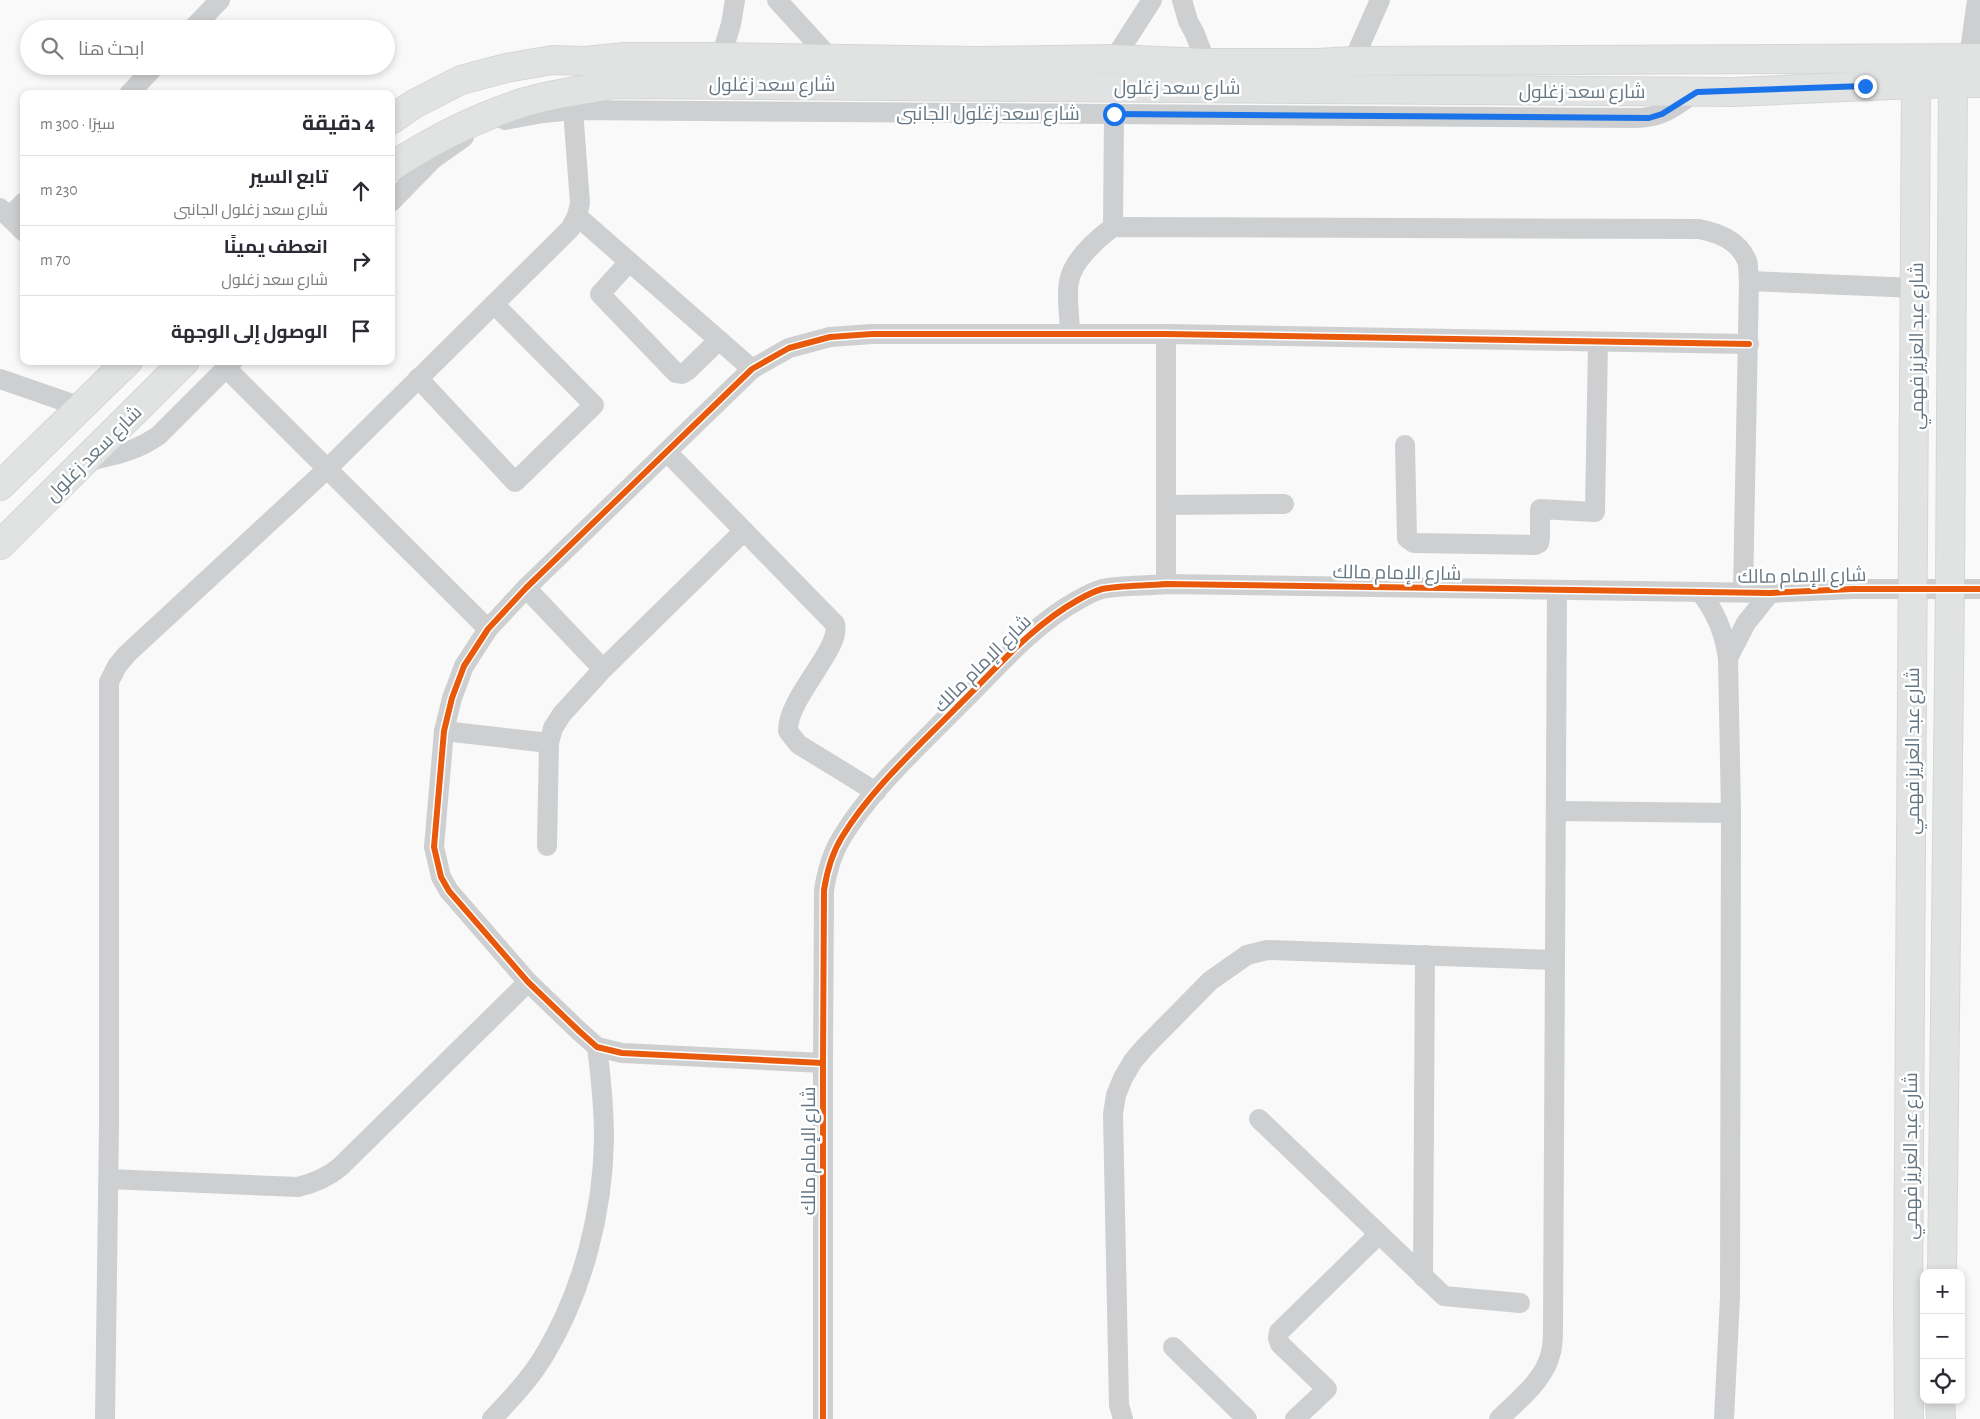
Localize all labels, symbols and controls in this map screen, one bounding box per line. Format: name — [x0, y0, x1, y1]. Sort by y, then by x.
search box — [20, 20, 395, 75]
icon: search — [38, 34, 66, 62]
text: ابحث هنا — [78, 40, 145, 59]
street label: شارع سعد زغلول — [709, 75, 835, 98]
route end — [1854, 75, 1877, 98]
street label: شارع سعد زغلول — [1114, 78, 1240, 101]
street label: شارع سعد زغلول — [1519, 82, 1645, 105]
route start — [1103, 103, 1126, 126]
street label: شارع سعد زغلول الجانبى — [896, 104, 1080, 127]
text: 4 دقيقة — [302, 113, 375, 134]
text: سيرًا · 300 m — [40, 116, 115, 132]
text: تابع السير — [250, 168, 328, 187]
icon: ahead — [347, 177, 375, 205]
text: 230 m — [40, 182, 78, 198]
text: شارع سعد زغلول الجانبى — [174, 202, 328, 218]
text: انعطف يمينًا — [224, 238, 328, 257]
icon: right — [347, 247, 375, 275]
text: 70 m — [40, 252, 71, 268]
street label: شارع عبد العزيز فهمي — [1907, 262, 1931, 430]
text: شارع سعد زغلول — [221, 272, 328, 288]
icon: arrive — [347, 317, 375, 345]
text: الوصول إلى الوجهة — [171, 323, 328, 342]
street label: شارع سعد زغلول — [42, 402, 148, 508]
street label: شارع الإمام مالك — [1332, 562, 1461, 587]
street label: شارع الإمام مالك — [1738, 565, 1867, 590]
street label: شارع الإمام مالك — [930, 611, 1037, 718]
street label: شارع عبد العزيز فهمي — [1903, 667, 1927, 835]
street label: شارع عبد العزيز فهمي — [1901, 1072, 1925, 1240]
street label: شارع الإمام مالك — [799, 1087, 822, 1215]
map controls — [1920, 1269, 1965, 1404]
button: + — [1920, 1269, 1965, 1314]
button: − — [1920, 1314, 1965, 1359]
button: locate — [1920, 1359, 1965, 1404]

